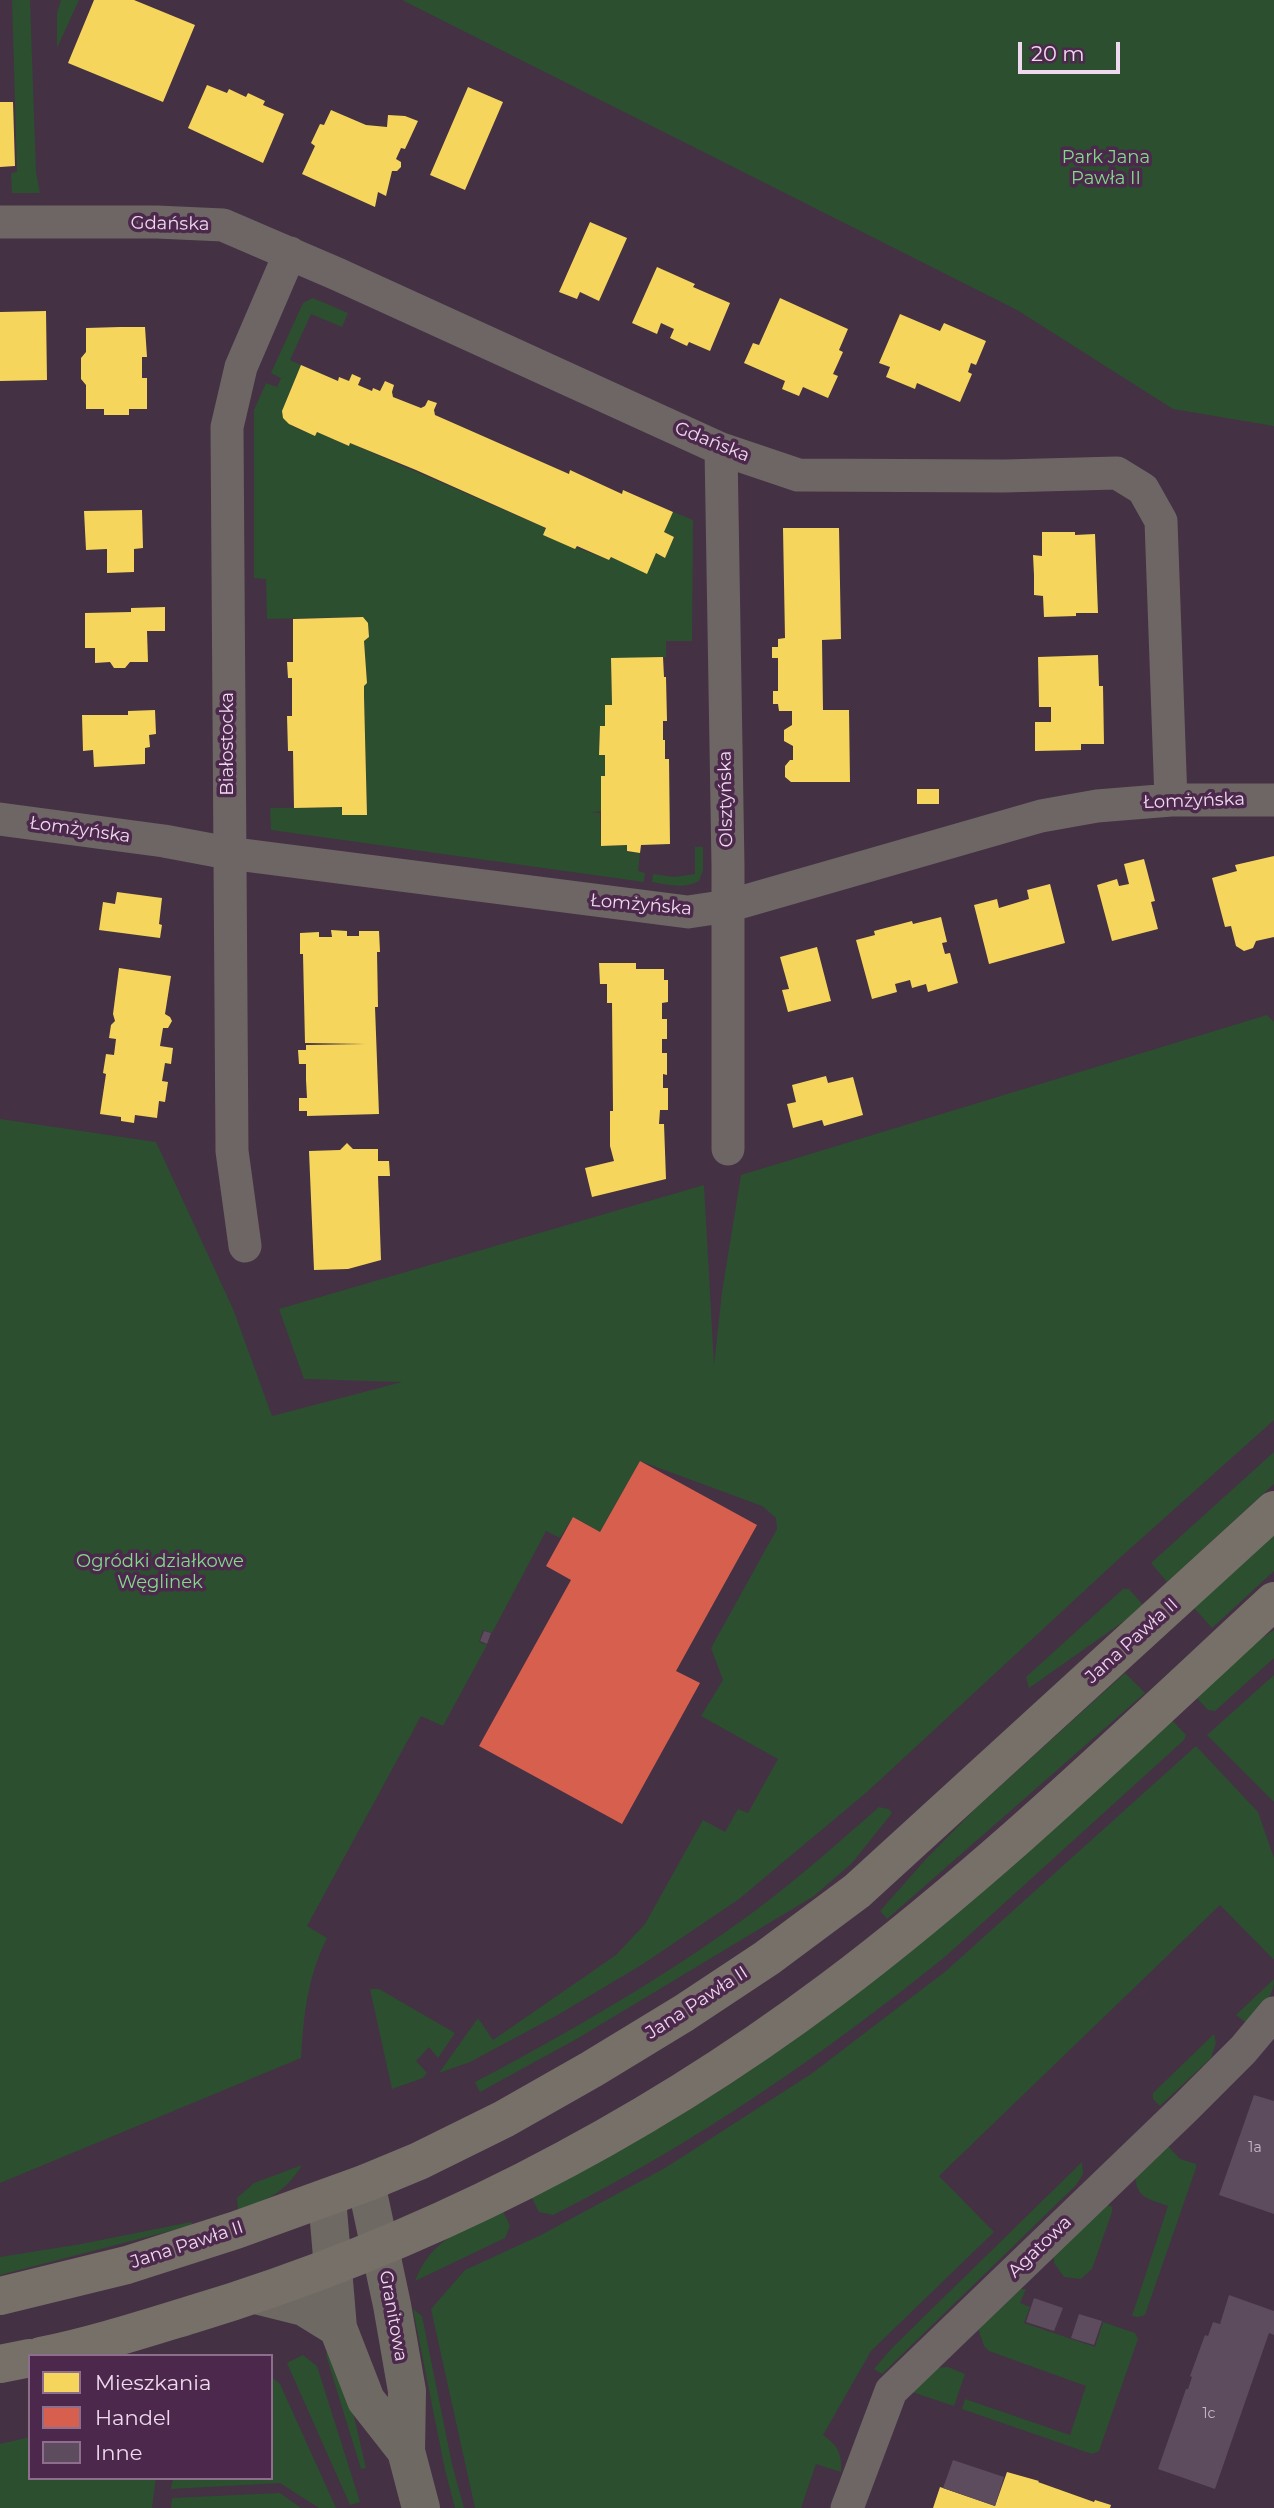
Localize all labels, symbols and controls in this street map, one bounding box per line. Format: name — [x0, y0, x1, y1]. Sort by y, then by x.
scale bar — [1022, 28, 1124, 72]
text: 20 m — [1031, 41, 1085, 66]
park label: Park Jana Pawła II — [1062, 147, 1150, 190]
street label: Gdańska — [130, 213, 210, 235]
street label: Gdańska — [671, 417, 753, 467]
street label: Białostocka — [217, 692, 239, 796]
street label: Olsztyńska — [714, 751, 738, 847]
street label: Łomżyńska — [1143, 788, 1245, 814]
street label: Łomżyńska — [28, 812, 132, 848]
street label: Łomżyńska — [589, 890, 693, 920]
park label: Ogródki działkowe Węglinek — [76, 1551, 244, 1594]
street label: Jana Pawła II — [1081, 1594, 1183, 1688]
street label: Jana Pawła II — [642, 1962, 752, 2044]
house number: 1a — [1248, 2140, 1262, 2156]
street label: Agatowa — [1004, 2212, 1076, 2282]
street label: Jana Pawła II — [128, 2217, 246, 2273]
street label: Granitowa — [374, 2269, 412, 2363]
legend — [28, 2354, 273, 2480]
text: Mieszkania — [95, 2370, 211, 2395]
text: Handel — [95, 2405, 171, 2430]
house number: 1c — [1203, 2406, 1215, 2422]
text: Inne — [95, 2440, 142, 2465]

